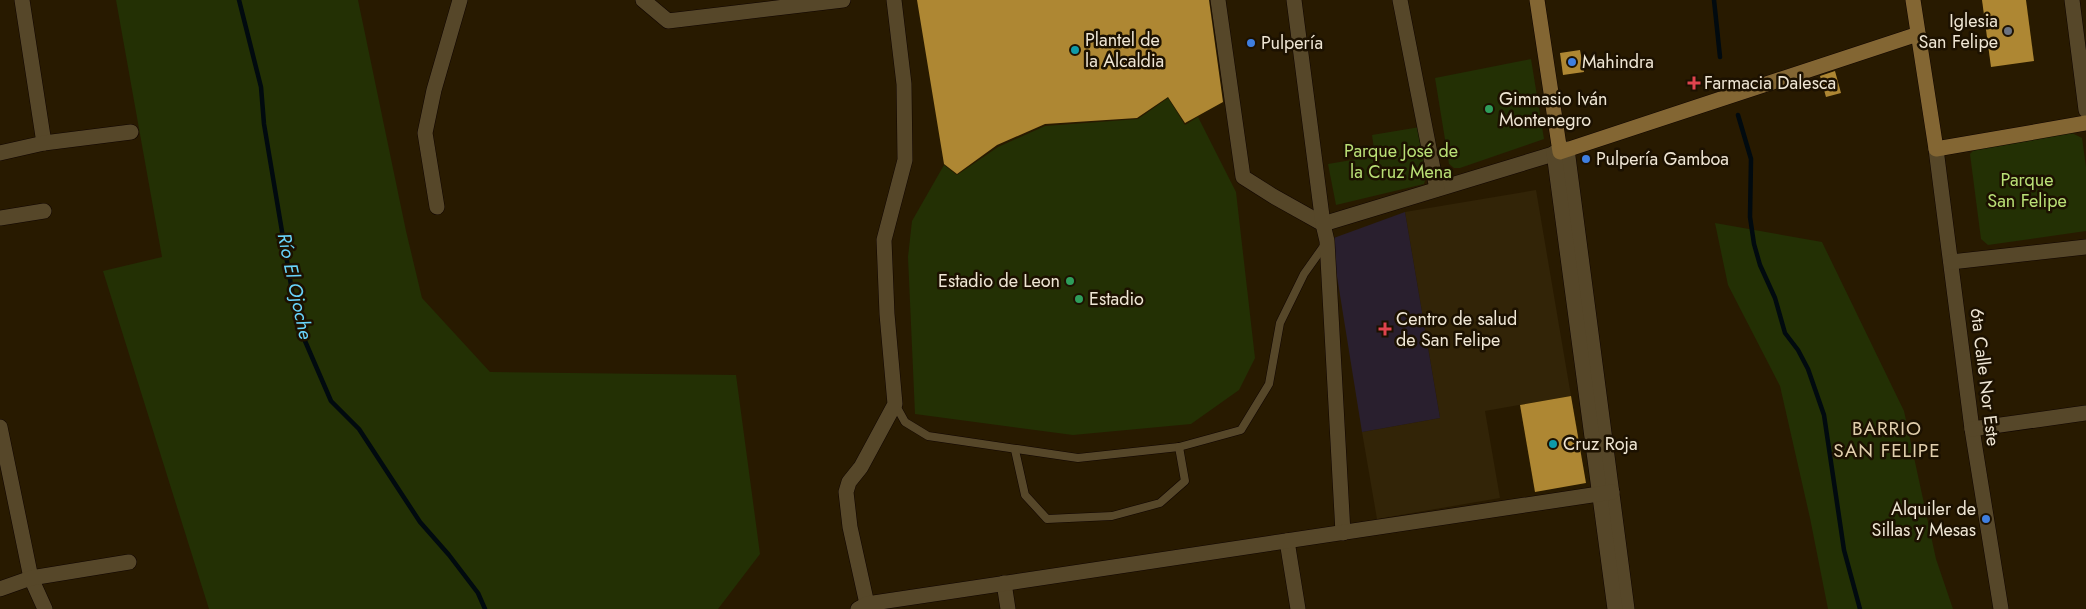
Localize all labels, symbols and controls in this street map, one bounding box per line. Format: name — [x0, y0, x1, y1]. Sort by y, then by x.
place label: Iglesia San Felipe — [1919, 8, 1998, 55]
marker: Iglesia San Felipe — [2002, 25, 2014, 37]
place label: Plantel de la Alcaldia — [1085, 27, 1164, 74]
place label: Pulpería — [1261, 30, 1323, 56]
marker: Pulpería — [1245, 37, 1257, 49]
marker: Plantel de la Alcaldia — [1069, 44, 1081, 56]
place label: Mahindra — [1582, 49, 1654, 75]
marker: Mahindra — [1566, 56, 1578, 68]
place label: Farmacia Dalesca — [1704, 70, 1836, 96]
marker: Farmacia Dalesca — [1688, 77, 1700, 89]
place label: Gimnasio Iván Montenegro — [1499, 86, 1607, 133]
marker: Gimnasio Iván Montenegro — [1483, 103, 1495, 115]
park label: Parque José de la Cruz Mena — [1344, 138, 1458, 185]
place label: Pulpería Gamboa — [1596, 146, 1729, 172]
marker: Pulpería Gamboa — [1580, 153, 1592, 165]
park label: Parque San Felipe — [1987, 167, 2067, 214]
water label: Río El Ojoche — [271, 230, 320, 342]
place label: Estadio de Leon — [938, 268, 1060, 294]
marker: Estadio de Leon — [1064, 275, 1076, 287]
place label: Estadio — [1089, 286, 1144, 312]
marker: Estadio — [1073, 293, 1085, 305]
place label: Centro de salud de San Felipe — [1396, 306, 1517, 353]
street label: 6ta Calle Nor Este — [1964, 307, 2006, 447]
marker: Centro de salud de San Felipe — [1378, 322, 1392, 336]
district label: BARRIO SAN FELIPE — [1833, 415, 1941, 464]
place label: Cruz Roja — [1563, 431, 1638, 457]
marker: Cruz Roja — [1547, 438, 1559, 450]
place label: Alquiler de Sillas y Mesas — [1872, 496, 1976, 543]
marker: Alquiler de Sillas y Mesas — [1980, 513, 1992, 525]

